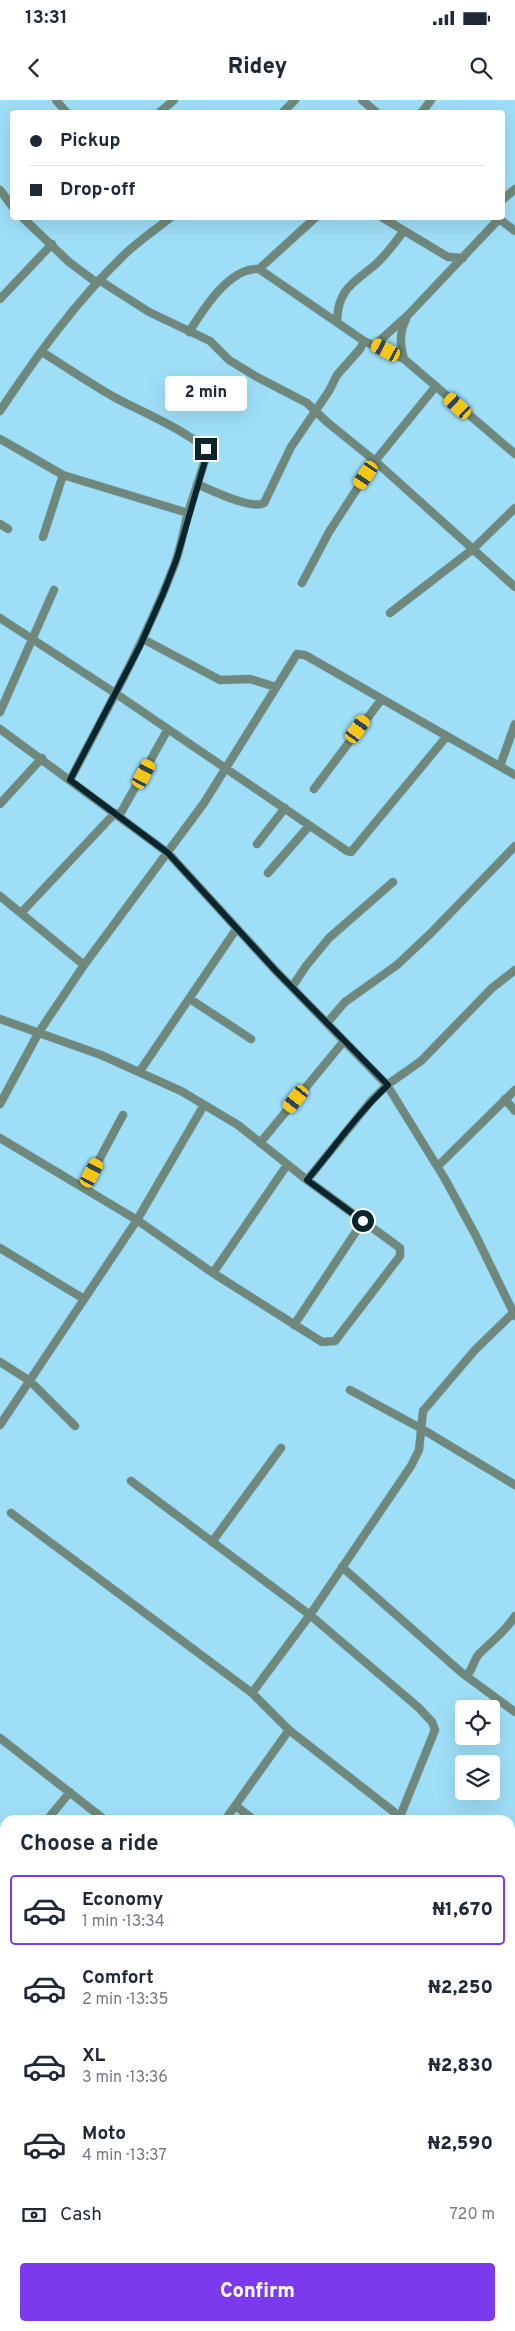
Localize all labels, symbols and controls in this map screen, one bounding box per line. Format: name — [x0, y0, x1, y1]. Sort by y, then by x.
text: 13:31 — [25, 6, 68, 30]
icon: back — [20, 54, 48, 82]
text: Ridey — [228, 54, 287, 81]
icon: search — [467, 54, 495, 82]
text: Pickup — [60, 129, 120, 153]
text: Drop-off — [60, 178, 135, 202]
car — [369, 337, 402, 363]
callout: 2 min — [165, 376, 247, 412]
text: 2 min — [185, 383, 227, 403]
car — [441, 390, 474, 422]
route end — [195, 438, 217, 460]
car — [351, 458, 380, 492]
car — [343, 712, 372, 746]
car — [130, 757, 157, 791]
car — [280, 1083, 311, 1115]
car — [78, 1156, 105, 1190]
route start — [352, 1210, 374, 1232]
map controls — [455, 1700, 500, 1800]
button: locate — [455, 1700, 500, 1745]
button: layers — [455, 1755, 500, 1800]
text: Choose a ride — [20, 1831, 158, 1858]
icon: car — [22, 1888, 67, 1933]
text: Economy — [82, 1888, 163, 1912]
text: ₦1,670 — [432, 1898, 493, 1922]
text: 1 min · 13:34 — [82, 1912, 165, 1932]
icon: car — [22, 1966, 67, 2011]
text: Comfort — [82, 1966, 154, 1990]
text: ₦2,250 — [428, 1976, 493, 2000]
text: 2 min · 13:35 — [82, 1990, 168, 2010]
icon: car — [22, 2044, 67, 2089]
text: XL — [82, 2044, 105, 2068]
text: ₦2,830 — [428, 2054, 493, 2078]
text: 3 min · 13:36 — [82, 2068, 168, 2088]
icon: car — [22, 2122, 67, 2167]
text: Moto — [82, 2122, 126, 2146]
text: ₦2,590 — [427, 2132, 493, 2156]
text: 4 min · 13:37 — [82, 2146, 167, 2166]
icon: cash — [20, 2201, 48, 2229]
text: Cash — [60, 2203, 102, 2227]
text: 720 m — [450, 2205, 495, 2225]
button: Confirm — [20, 2263, 495, 2321]

